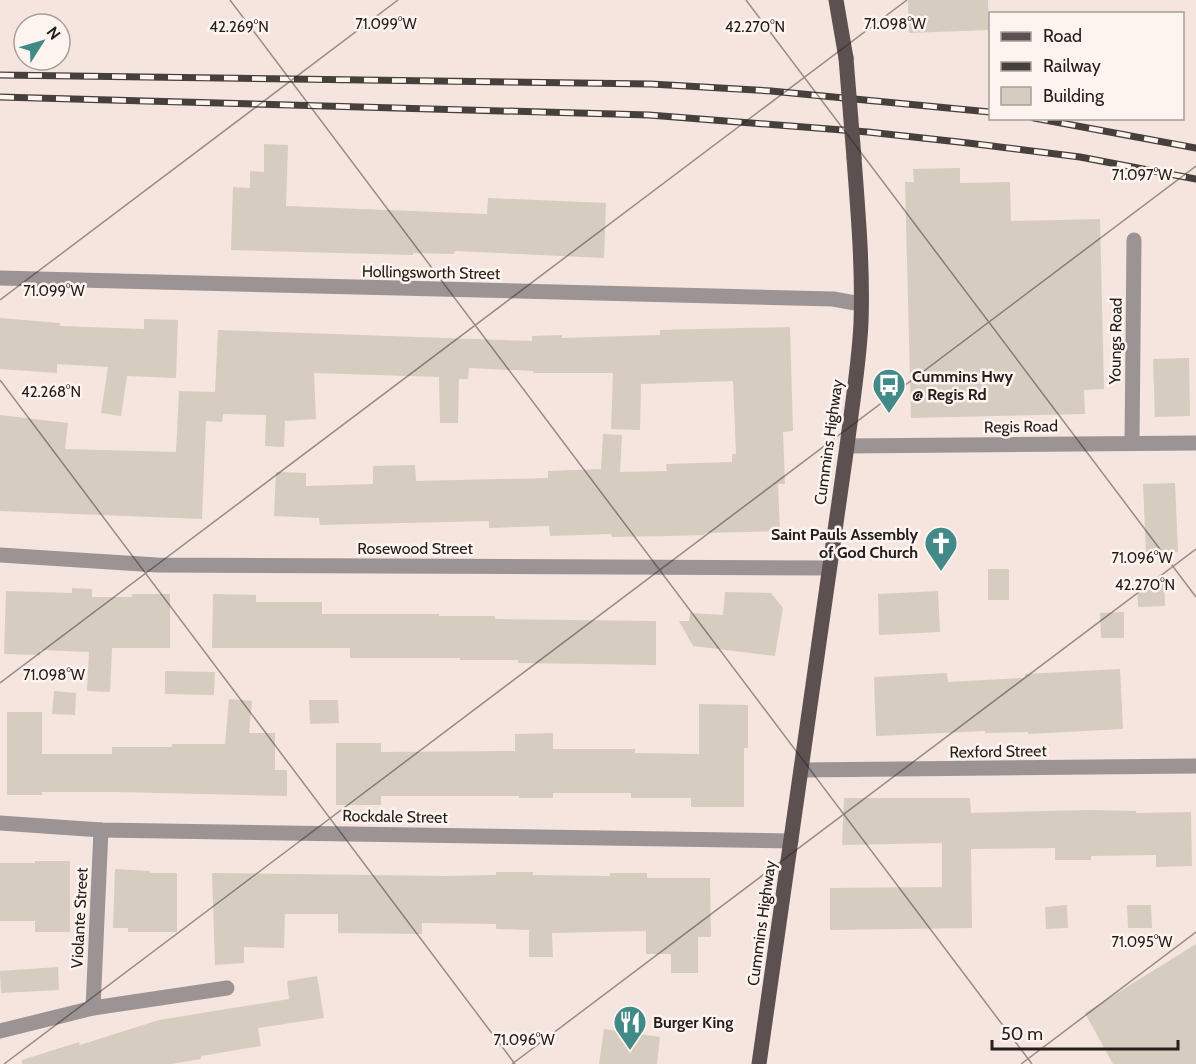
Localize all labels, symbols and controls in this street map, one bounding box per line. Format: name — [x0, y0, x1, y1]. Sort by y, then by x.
north arrow — [12, 12, 72, 72]
legend — [989, 12, 1184, 120]
text: 71.099°W — [355, 15, 417, 33]
text: 71.098°W — [864, 15, 927, 33]
text: 42.269°N — [209, 18, 269, 36]
text: 42.270°N — [725, 18, 785, 36]
text: N — [43, 23, 65, 44]
text: Road — [1043, 25, 1082, 47]
text: Railway — [1043, 55, 1101, 77]
text: Building — [1043, 85, 1105, 107]
text: 71.097°W — [1112, 166, 1173, 184]
street label: Hollingsworth Street — [362, 262, 501, 283]
text: 71.099°W — [23, 282, 85, 300]
street label: Youngs Road — [1105, 297, 1126, 386]
bus stop icon: Cummins Hwy @ Regis Rd — [871, 367, 907, 414]
place label: Cummins Hwy @ Regis Rd — [912, 367, 1013, 404]
street label: Cummins Highway — [810, 378, 847, 506]
text: 42.268°N — [21, 383, 81, 401]
street label: Regis Road — [984, 416, 1058, 437]
place label: Saint Pauls Assembly of God Church — [771, 525, 918, 562]
church icon: Saint Pauls Assembly of God Church — [923, 525, 959, 572]
street label: Rosewood Street — [357, 539, 473, 558]
text: 71.096°W — [1111, 549, 1173, 567]
text: 42.270°N — [1115, 576, 1175, 594]
text: 71.098°W — [23, 666, 86, 684]
street label: Rexford Street — [949, 741, 1047, 762]
street label: Rockdale Street — [342, 806, 448, 827]
street label: Cummins Highway — [743, 859, 780, 987]
street label: Violante Street — [67, 866, 92, 969]
text: 71.095°W — [1112, 933, 1173, 951]
restaurant icon: Burger King — [612, 1004, 648, 1051]
place label: Burger King — [653, 1013, 733, 1032]
scale bar — [992, 1013, 1178, 1051]
text: 50 m — [1001, 1023, 1043, 1045]
text: 71.096°W — [493, 1031, 555, 1049]

